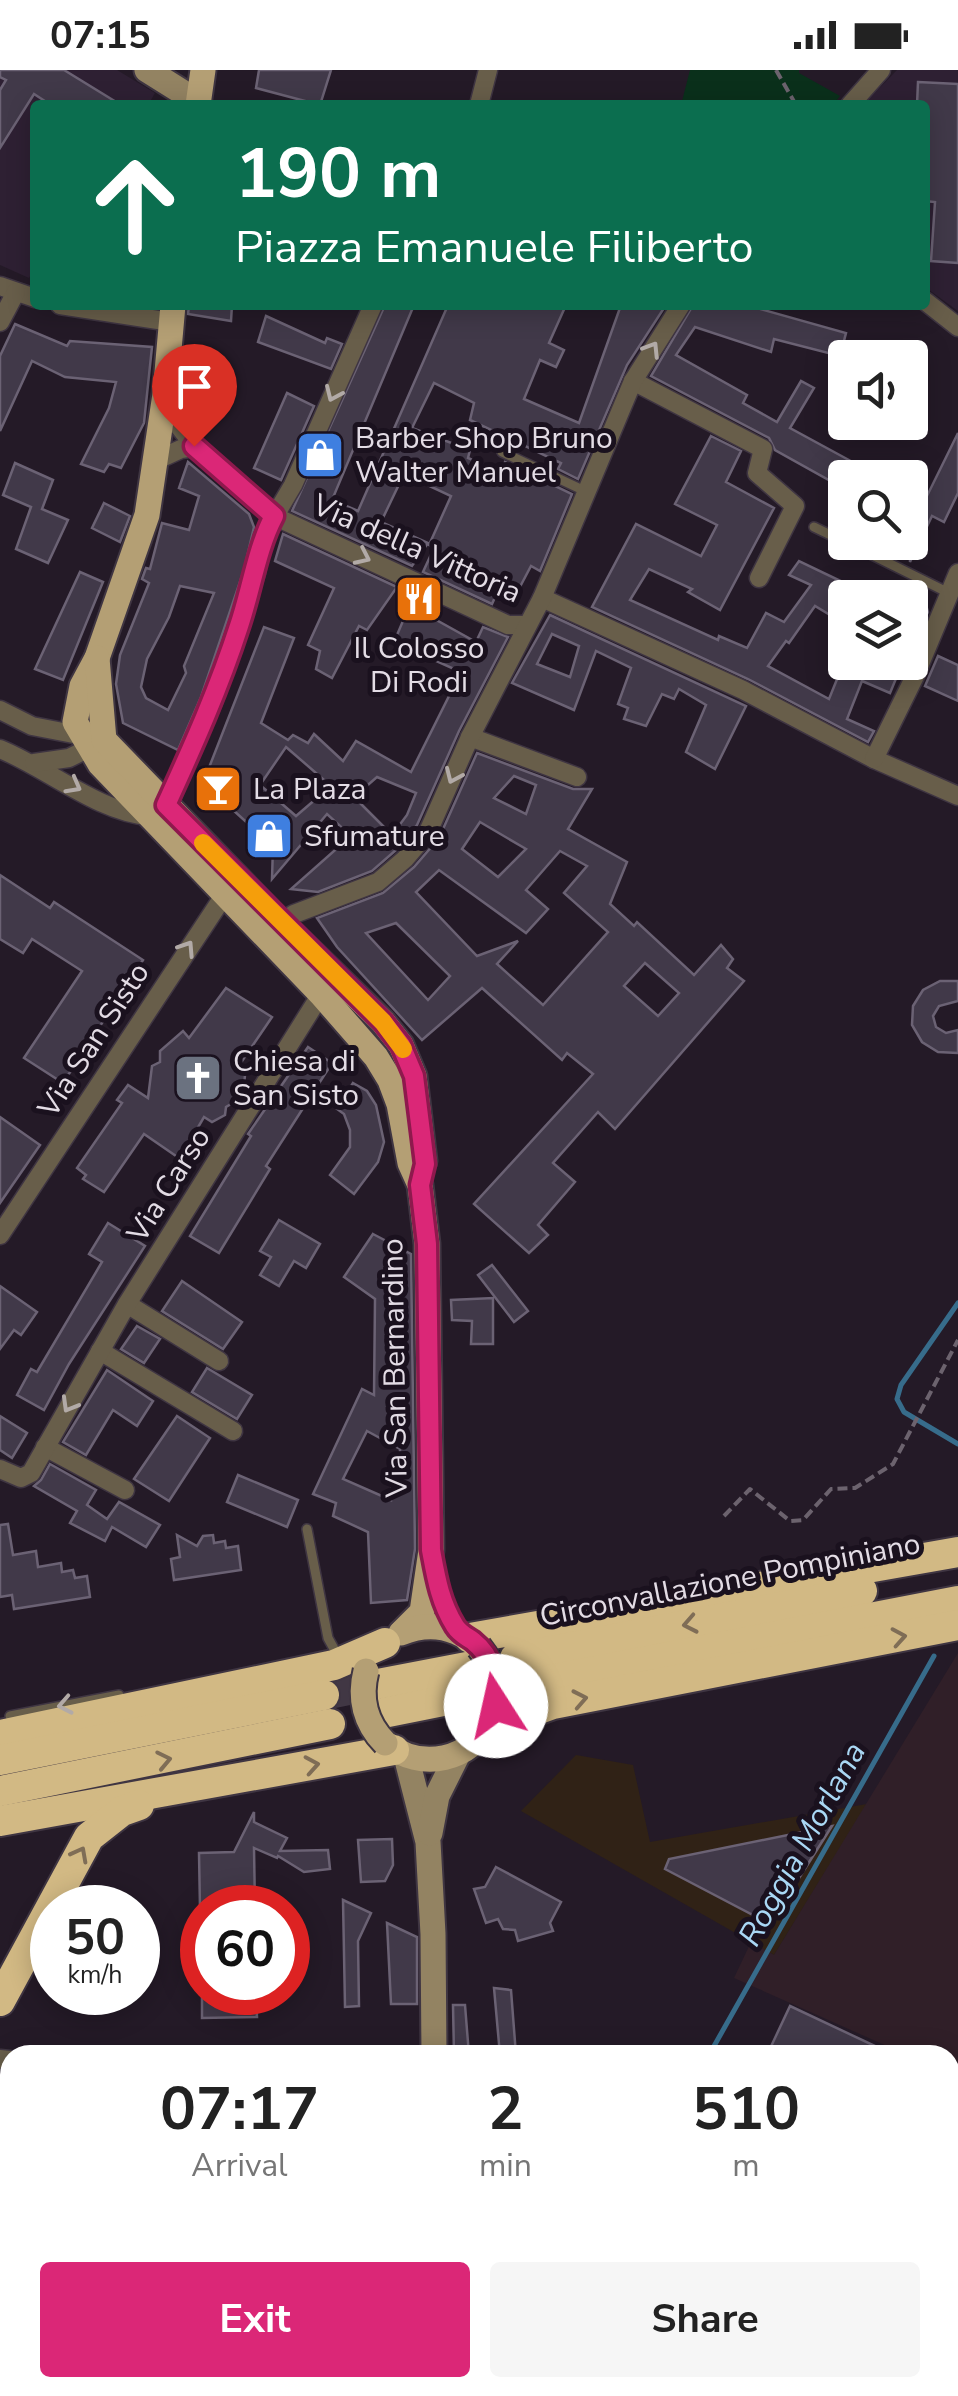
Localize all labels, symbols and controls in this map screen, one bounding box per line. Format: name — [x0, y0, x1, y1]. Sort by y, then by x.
text: 07:15 — [50, 10, 151, 61]
text: 190 m — [235, 126, 441, 222]
icon: ahead — [70, 140, 200, 270]
text: Piazza Emanuele Filiberto — [235, 217, 753, 278]
map controls — [828, 340, 928, 680]
button: sound — [828, 340, 928, 440]
one-way arrow — [640, 342, 659, 360]
pin — [152, 344, 237, 447]
icon: arrive — [167, 359, 222, 414]
one-way arrow — [326, 384, 346, 402]
place label: Barber Shop Bruno Walter Manuel — [355, 418, 613, 493]
shop icon: Barber Shop Bruno Walter Manuel — [294, 429, 346, 481]
button: search — [828, 460, 928, 560]
street label: Via della Vittoria — [305, 484, 528, 613]
one-way arrow — [353, 545, 371, 565]
restaurant icon: Il Colosso Di Rodi — [393, 573, 445, 625]
button: layers — [828, 580, 928, 680]
place label: Il Colosso Di Rodi — [353, 628, 485, 703]
bar icon: La Plaza — [192, 763, 244, 815]
one-way arrow — [445, 766, 465, 784]
place label: La Plaza — [253, 769, 366, 810]
one-way arrow — [63, 774, 81, 794]
shop icon: Sfumature — [243, 810, 295, 862]
place label: Sfumature — [304, 816, 445, 857]
one-way arrow — [175, 941, 194, 959]
street label: Via San Sisto — [28, 955, 159, 1126]
place label: Chiesa di San Sisto — [233, 1041, 359, 1116]
church icon: Chiesa di San Sisto — [172, 1052, 224, 1104]
street label: Via Carso — [117, 1120, 220, 1251]
street label: Via San Bernardino — [372, 1238, 418, 1499]
one-way arrow — [61, 1394, 81, 1412]
street label: Circonvallazione Pompiniano — [536, 1523, 924, 1637]
one-way arrow — [682, 1612, 699, 1633]
one-way arrow — [890, 1627, 907, 1648]
position arrow — [444, 1654, 548, 1758]
one-way arrow — [571, 1689, 588, 1710]
one-way arrow — [57, 1694, 74, 1715]
water label: Roggia Morlana — [728, 1734, 876, 1954]
one-way arrow — [156, 1750, 173, 1771]
one-way arrow — [304, 1755, 321, 1776]
one-way arrow — [68, 1846, 87, 1864]
speed limit sign: 60 — [180, 1885, 310, 2015]
text: 50 — [65, 1903, 125, 1972]
text: km/h — [67, 1958, 123, 1992]
text: 07:17 — [160, 2068, 319, 2150]
text: 2 — [487, 2068, 523, 2150]
text: 510 — [692, 2068, 800, 2150]
text: Arrival — [191, 2144, 288, 2187]
text: min — [479, 2144, 532, 2187]
text: m — [732, 2144, 760, 2187]
button: Exit — [40, 2262, 470, 2377]
button: Share — [490, 2262, 920, 2377]

